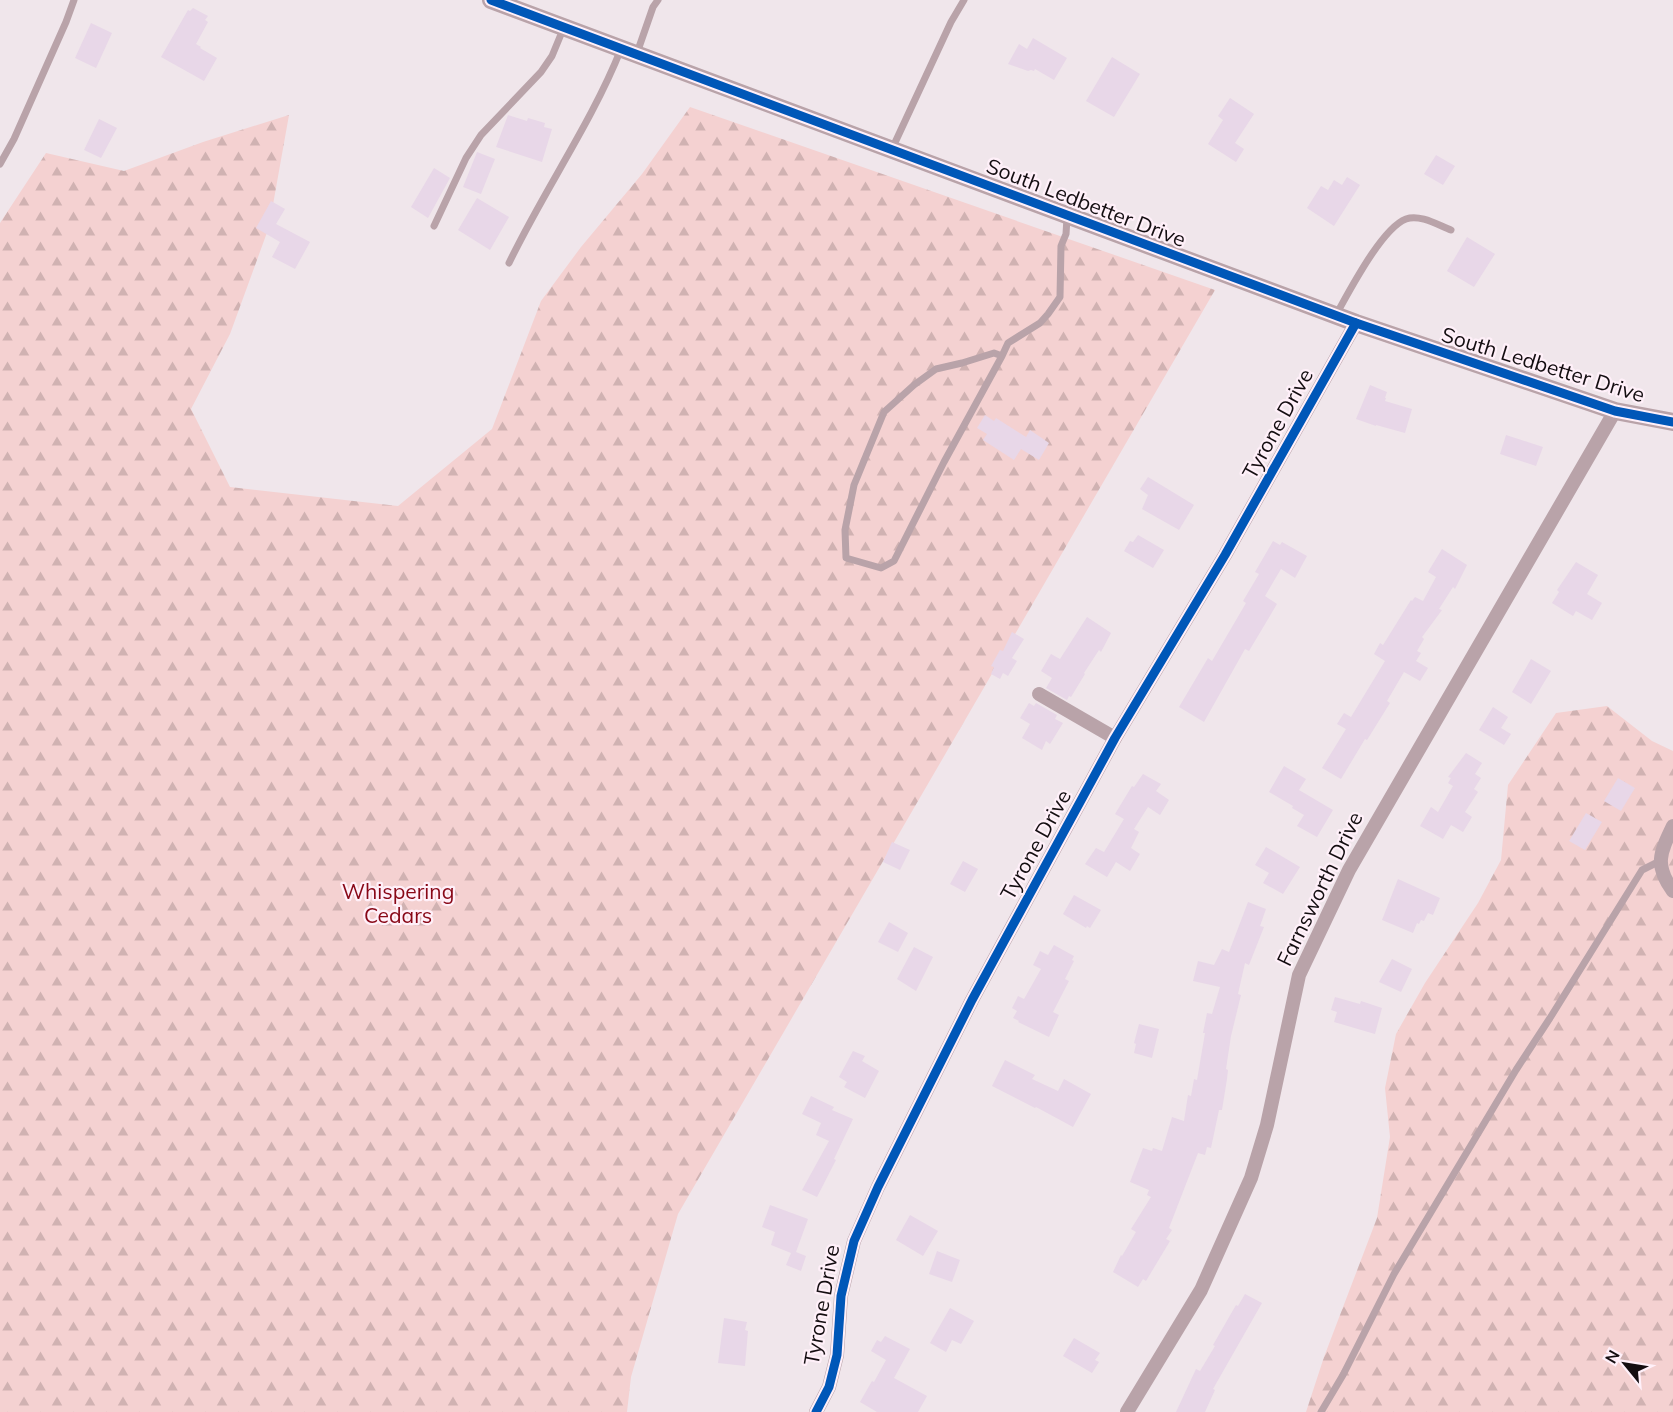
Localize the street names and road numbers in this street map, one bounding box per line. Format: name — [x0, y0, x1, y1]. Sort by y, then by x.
street label: South Ledbetter Drive — [983, 152, 1190, 252]
street label: South Ledbetter Drive — [1438, 321, 1648, 407]
street label: Tyrone Drive — [1236, 364, 1318, 483]
street label: Tyrone Drive — [994, 785, 1076, 904]
street label: Farnsworth Drive — [1271, 807, 1368, 970]
street label: Tyrone Drive — [798, 1243, 844, 1367]

